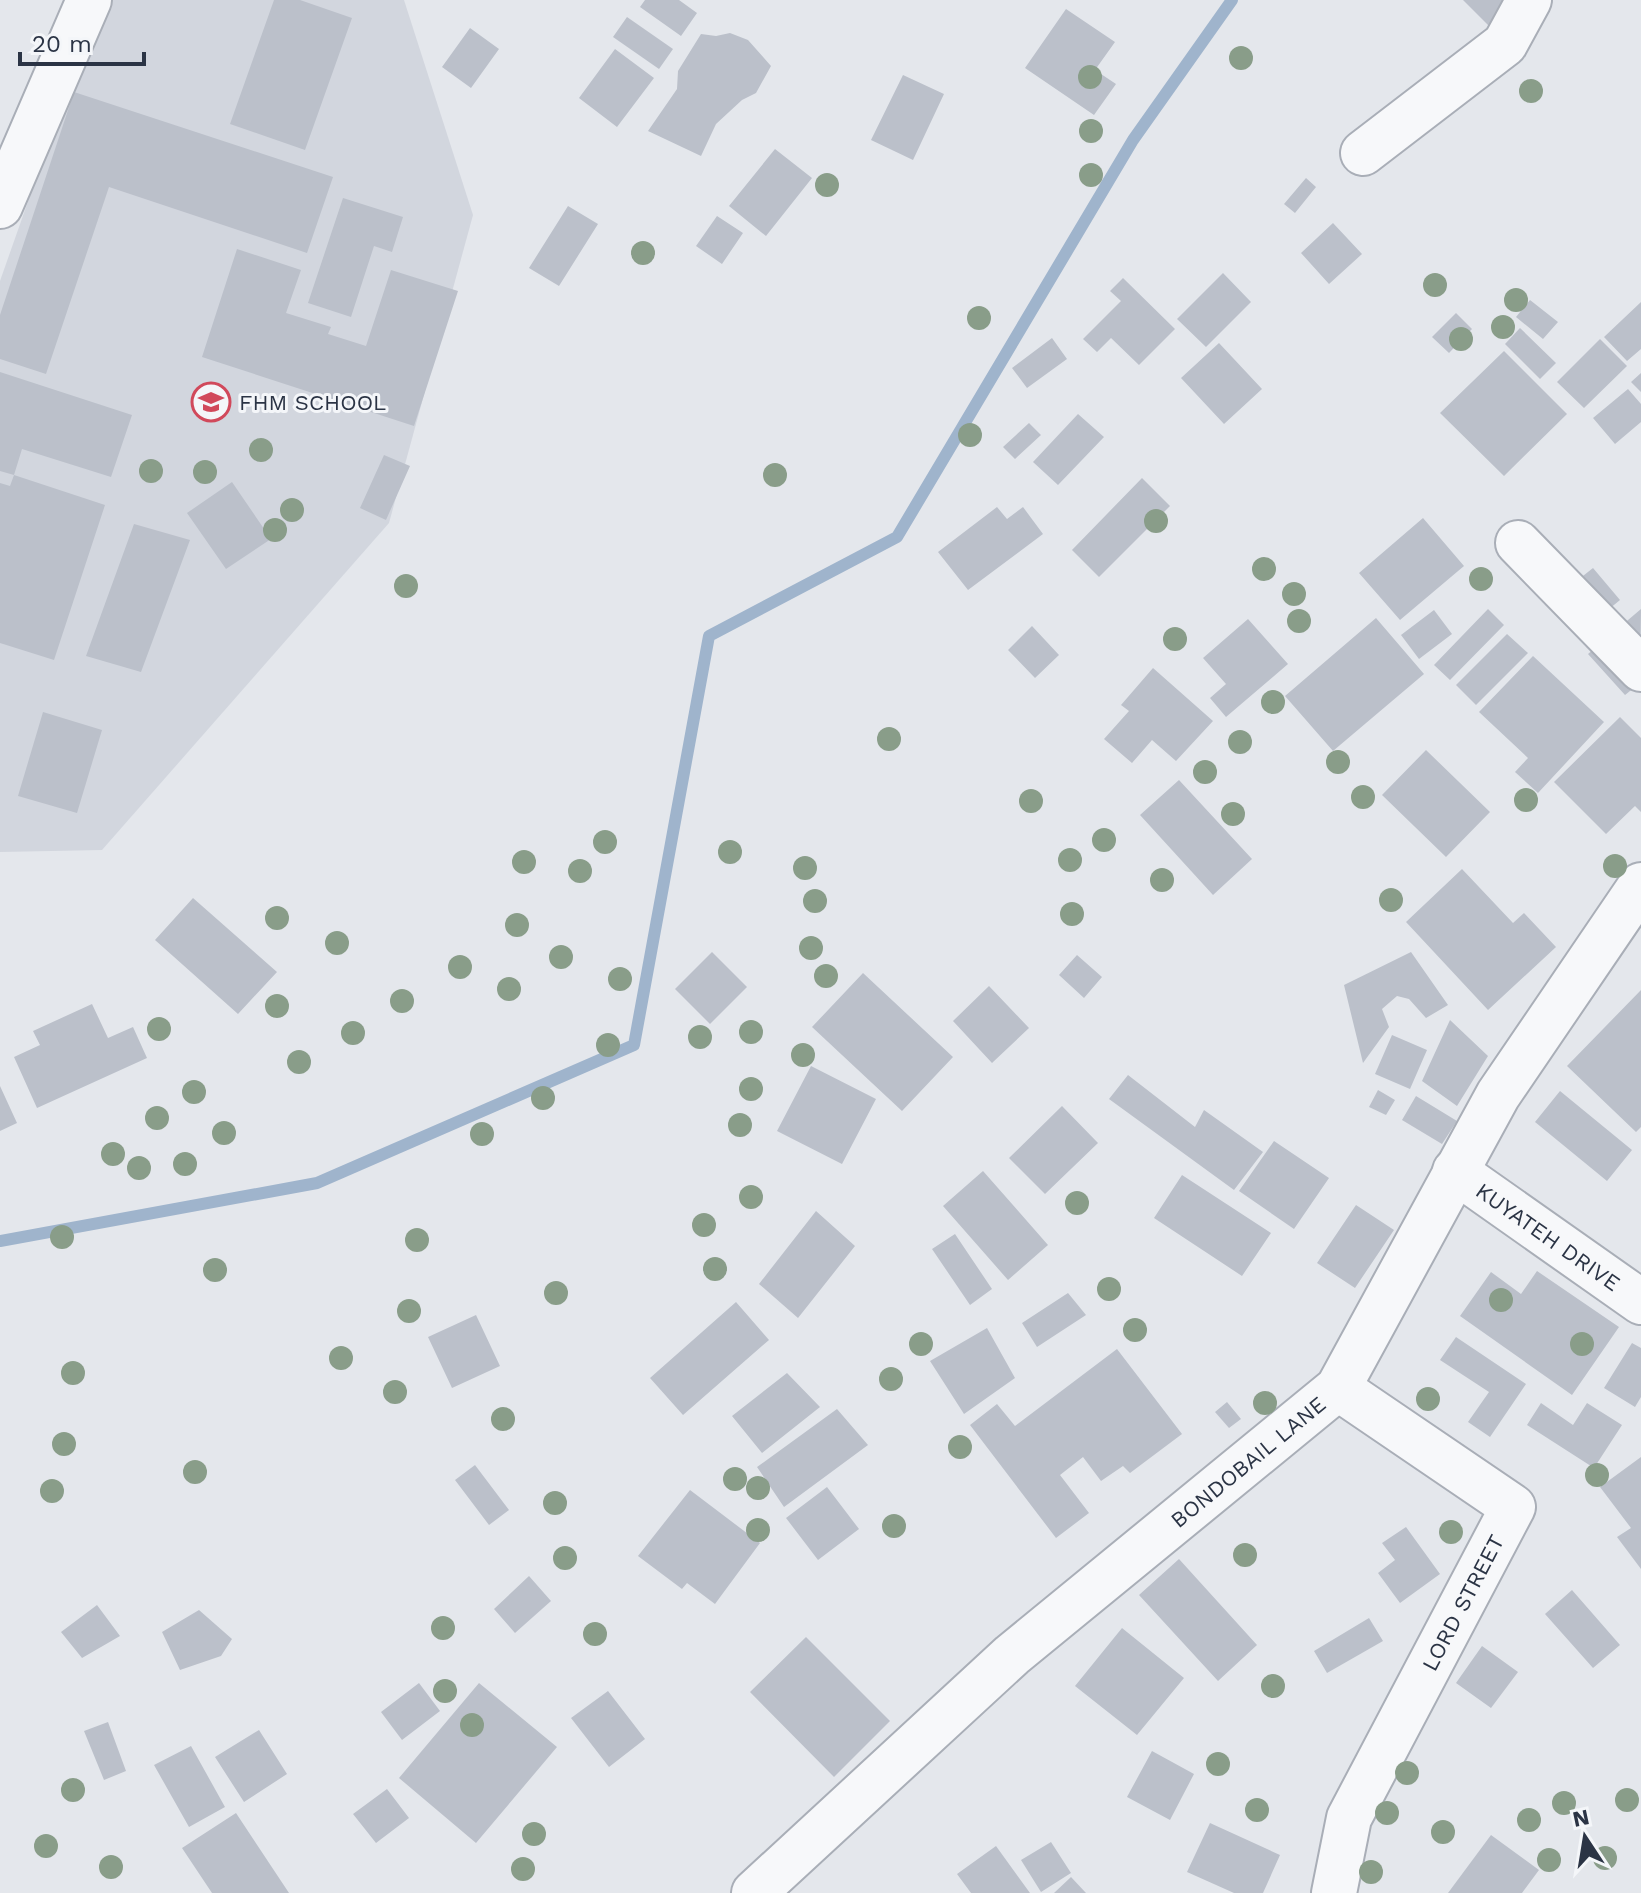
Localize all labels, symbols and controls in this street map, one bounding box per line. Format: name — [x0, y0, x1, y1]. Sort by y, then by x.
scale bar — [20, 16, 144, 66]
text: 20 m — [32, 30, 92, 58]
school or university icon: FHM SCHOOL — [190, 381, 232, 423]
place label: FHM SCHOOL — [239, 390, 386, 415]
street label: KUYATEH DRIVE — [1471, 1178, 1625, 1296]
street label: BONDOBAIL LANE — [1166, 1391, 1331, 1533]
street label: LORD STREET — [1417, 1531, 1509, 1675]
north arrow — [1545, 1797, 1625, 1877]
text: N — [1570, 1804, 1592, 1832]

